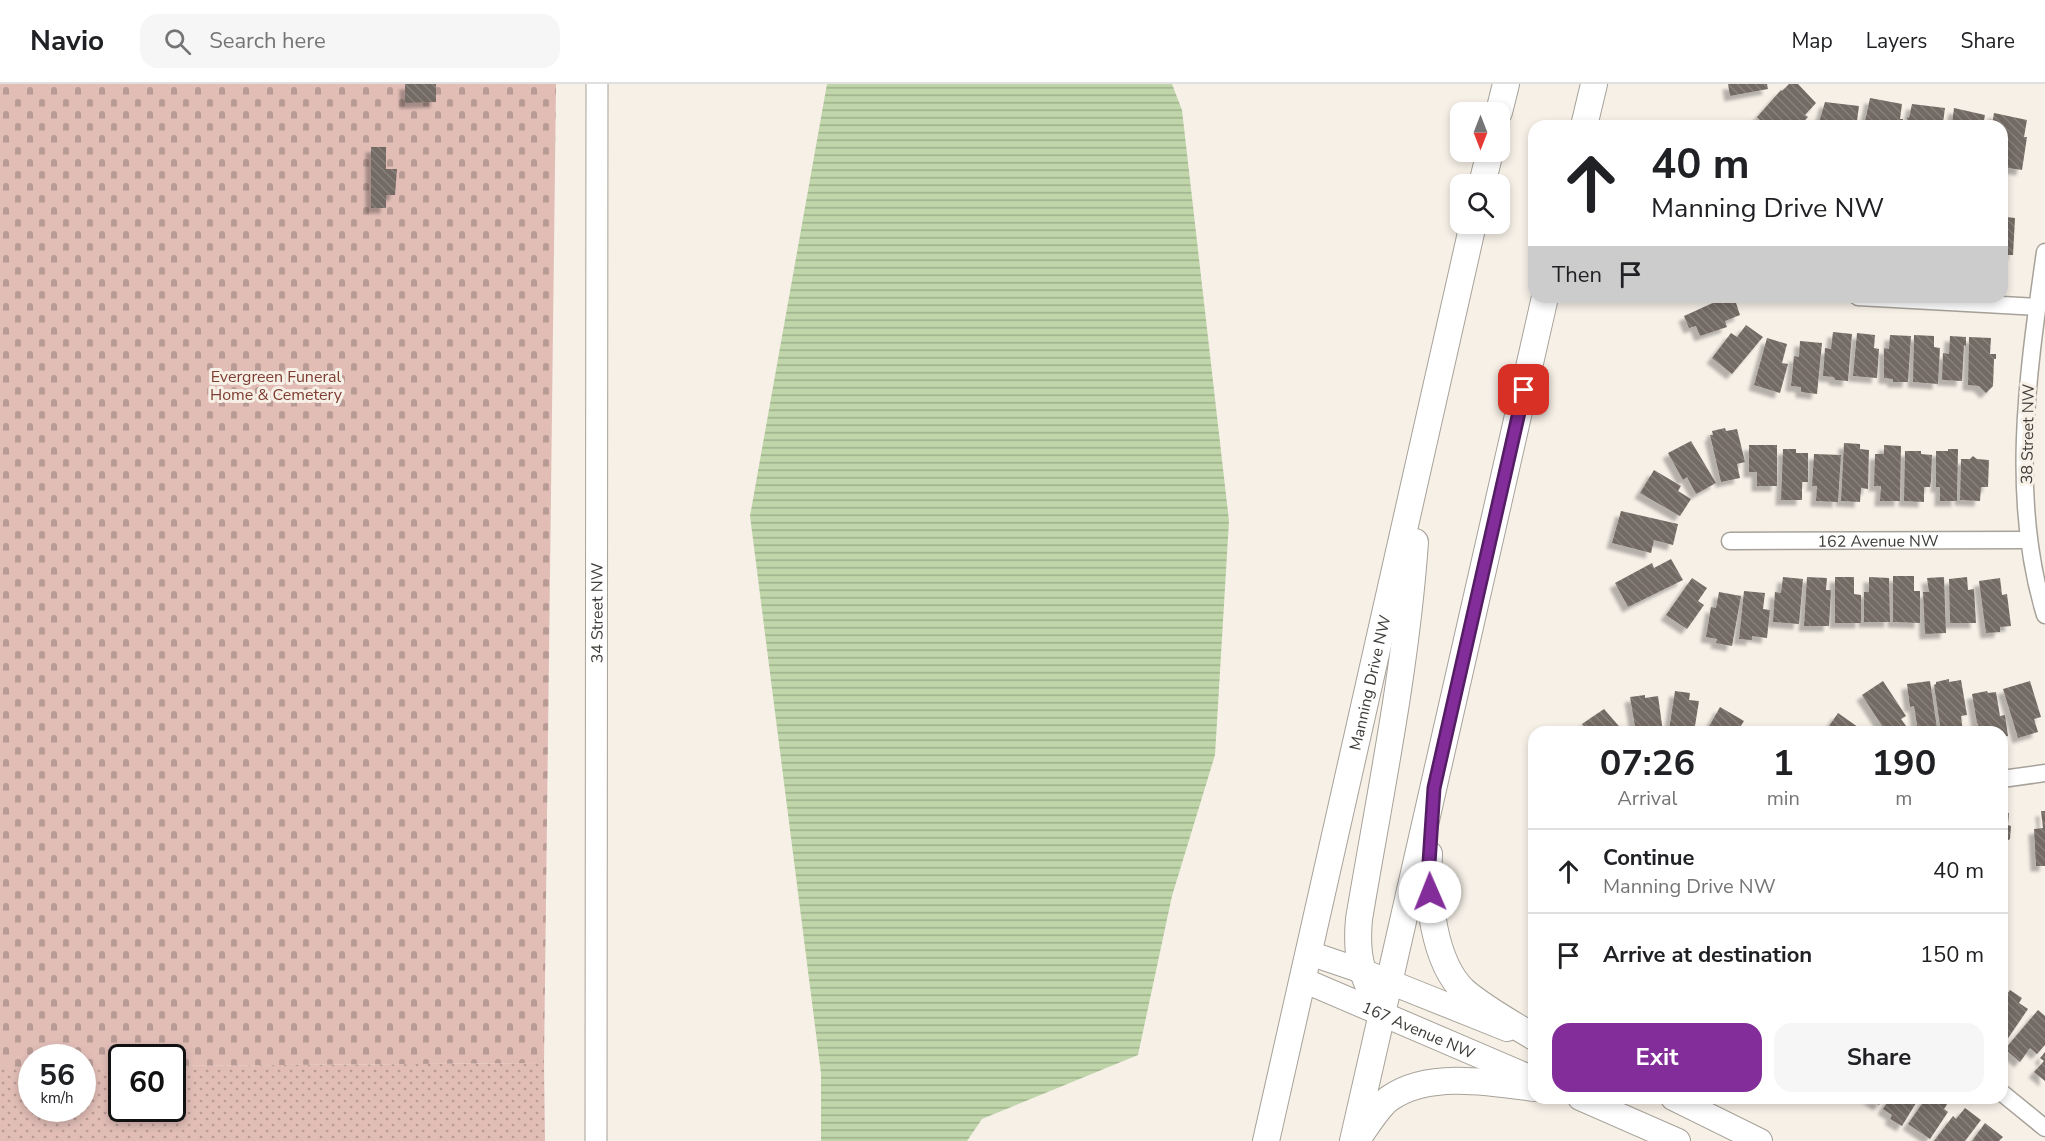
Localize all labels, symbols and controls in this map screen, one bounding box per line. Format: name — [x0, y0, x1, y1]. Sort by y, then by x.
search box — [140, 14, 560, 68]
text: Navio — [30, 22, 104, 60]
icon: search — [161, 25, 194, 58]
text: Search here — [209, 26, 326, 56]
text: Map — [1791, 27, 1833, 55]
text: Layers — [1866, 27, 1927, 55]
text: Share — [1960, 27, 2015, 55]
north arrow — [1450, 102, 1510, 162]
map controls — [1450, 102, 1510, 234]
text: 40 m — [1651, 136, 1750, 193]
icon: ahead — [1552, 144, 1630, 222]
button: search — [1450, 174, 1510, 234]
text: Manning Drive NW — [1651, 190, 1884, 227]
icon: arrive — [1614, 258, 1647, 291]
text: Then — [1552, 260, 1602, 290]
pin — [1498, 364, 1549, 415]
park label: Evergreen Funeral Home & Cemetery — [210, 366, 343, 406]
icon: arrive — [1507, 373, 1540, 406]
street label: 38 Street NW — [2016, 383, 2040, 484]
street label: 162 Avenue NW — [1817, 530, 1939, 553]
street label: 34 Street NW — [586, 562, 609, 663]
street label: Manning Drive NW — [1345, 613, 1397, 753]
text: 07:26 — [1600, 739, 1695, 788]
text: 1 — [1772, 739, 1794, 788]
text: 190 — [1871, 739, 1936, 788]
text: Arrival — [1617, 785, 1677, 812]
text: min — [1767, 785, 1800, 812]
text: m — [1895, 785, 1912, 812]
text: Continue — [1603, 843, 1694, 873]
icon: ahead — [1552, 855, 1585, 888]
text: 40 m — [1933, 856, 1984, 886]
position arrow — [1398, 860, 1462, 924]
text: Manning Drive NW — [1603, 873, 1776, 900]
icon: arrive — [1552, 939, 1585, 972]
text: Arrive at destination — [1603, 940, 1812, 970]
text: 150 m — [1920, 940, 1984, 970]
street label: 167 Avenue NW — [1358, 997, 1479, 1065]
button: Exit — [1552, 1023, 1762, 1092]
button: Share — [1774, 1023, 1984, 1092]
speed limit sign: 60 — [108, 1044, 186, 1122]
text: 56 — [39, 1055, 75, 1096]
text: km/h — [40, 1088, 74, 1108]

